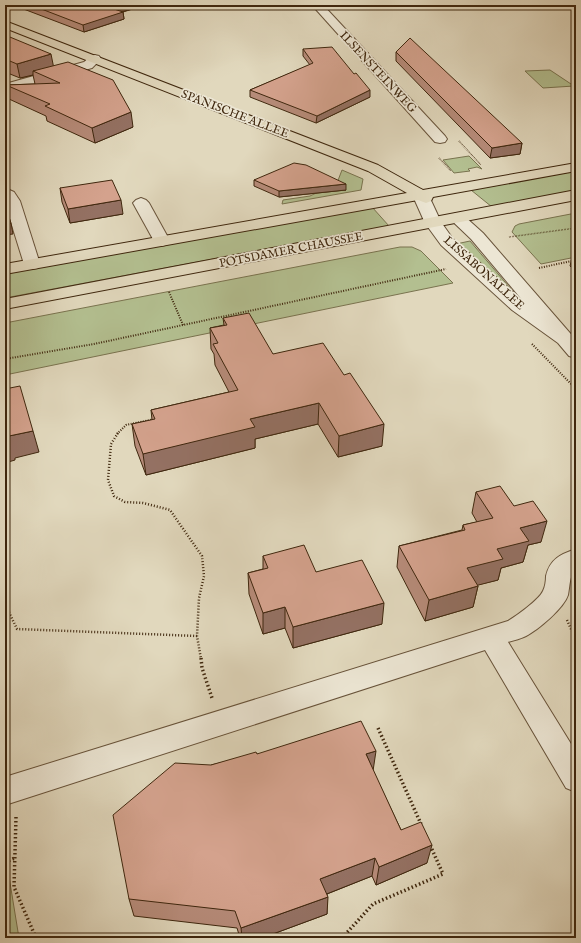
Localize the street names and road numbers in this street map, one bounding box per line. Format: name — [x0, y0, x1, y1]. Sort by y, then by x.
street label: ILSENSTEINWEG — [336, 28, 420, 116]
street label: SPANISCHE ALLEE — [179, 87, 291, 141]
street label: POTSDAMER CHAUSSEE — [218, 229, 364, 271]
street label: LISSABONALLEE — [440, 233, 528, 313]

